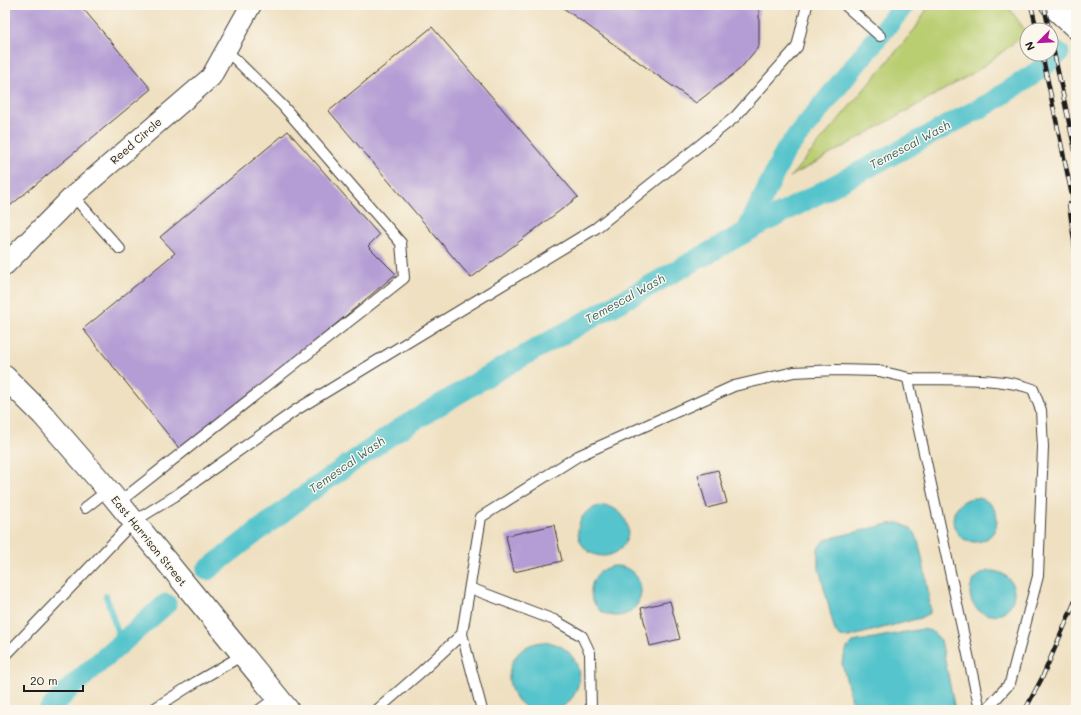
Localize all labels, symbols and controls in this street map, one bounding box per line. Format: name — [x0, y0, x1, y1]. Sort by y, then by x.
north arrow — [1019, 22, 1059, 62]
text: N — [1021, 39, 1038, 53]
street label: Reed Circle — [107, 114, 165, 167]
water label: Temescal Wash — [867, 116, 953, 172]
water label: Temescal Wash — [582, 269, 667, 327]
water label: Temescal Wash — [305, 432, 388, 496]
street label: East Harrison Street — [108, 492, 191, 589]
scale bar — [24, 667, 83, 693]
text: 20 m — [30, 672, 58, 688]

